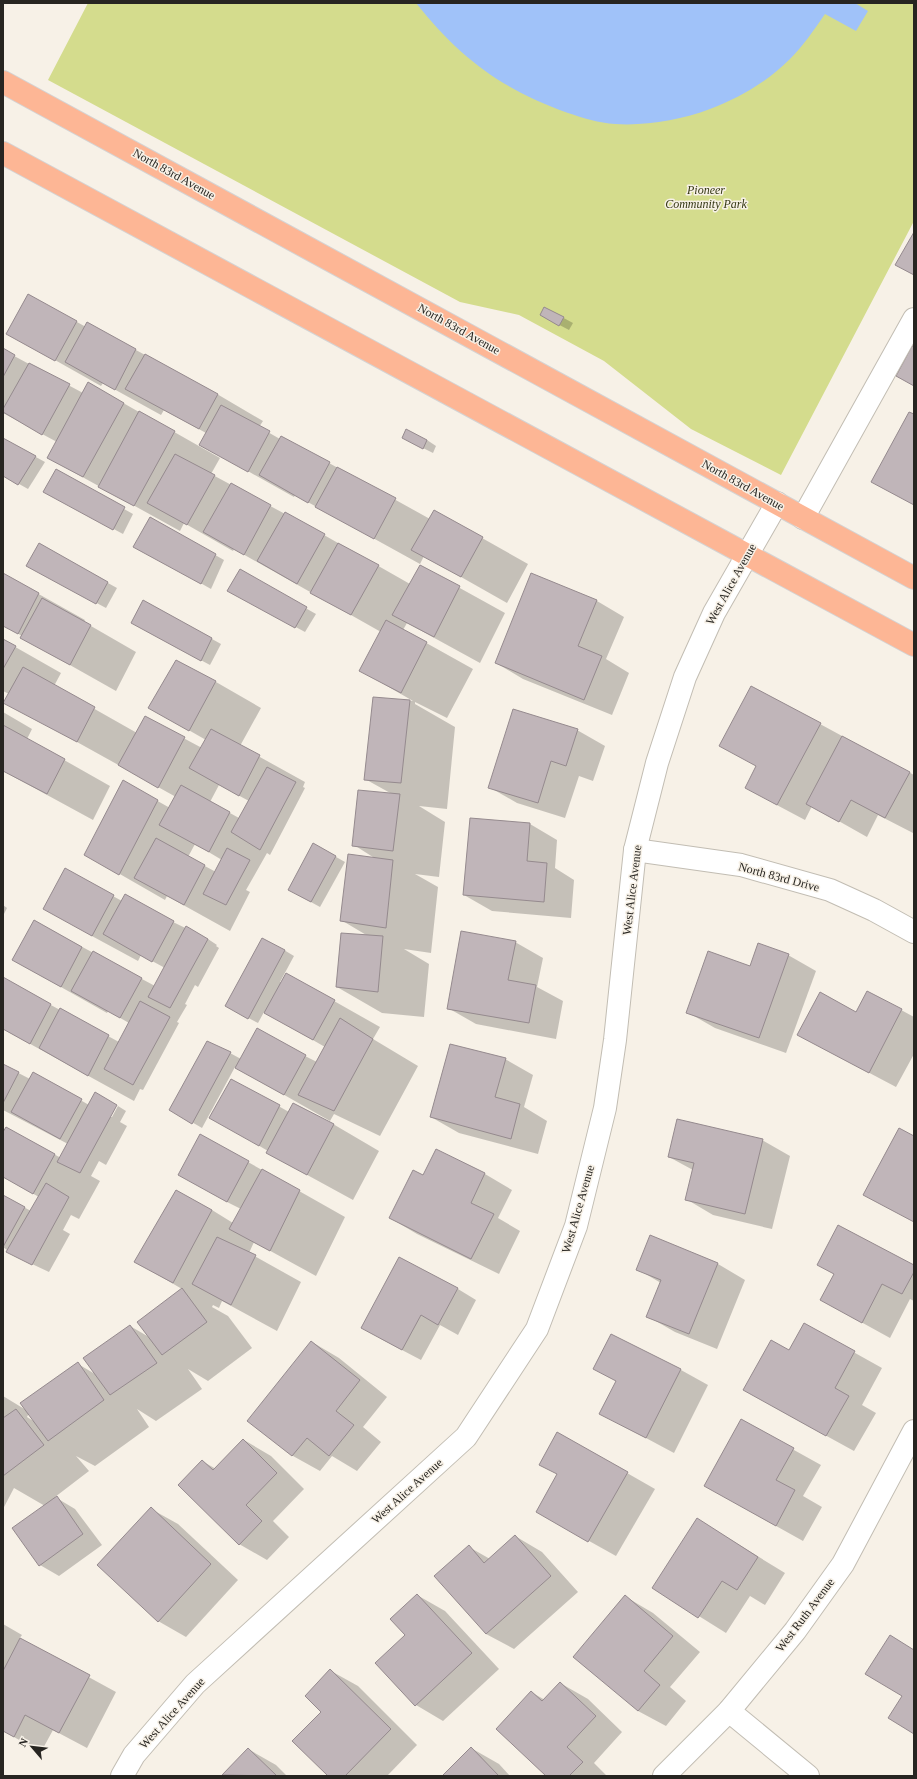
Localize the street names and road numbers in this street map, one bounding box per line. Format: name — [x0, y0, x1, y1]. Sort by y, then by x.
street label: North 83rd Avenue — [130, 146, 218, 202]
street label: North 83rd Avenue — [415, 301, 503, 357]
street label: North 83rd Avenue — [699, 457, 787, 513]
street label: West Alice Avenue — [703, 541, 759, 627]
street label: West Alice Avenue — [620, 844, 644, 936]
street label: North 83rd Drive — [737, 859, 821, 895]
street label: West Alice Avenue — [559, 1163, 597, 1255]
street label: West Alice Avenue — [369, 1455, 445, 1527]
street label: West Ruth Avenue — [773, 1575, 837, 1655]
street label: West Alice Avenue — [136, 1675, 208, 1751]

